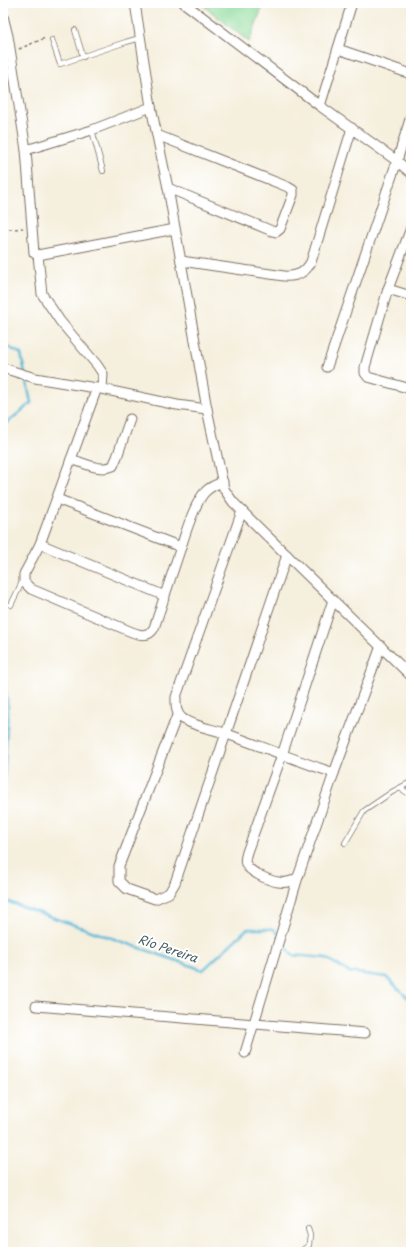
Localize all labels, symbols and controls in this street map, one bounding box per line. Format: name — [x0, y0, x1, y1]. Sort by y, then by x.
water label: Río Pereira — [136, 929, 201, 967]

